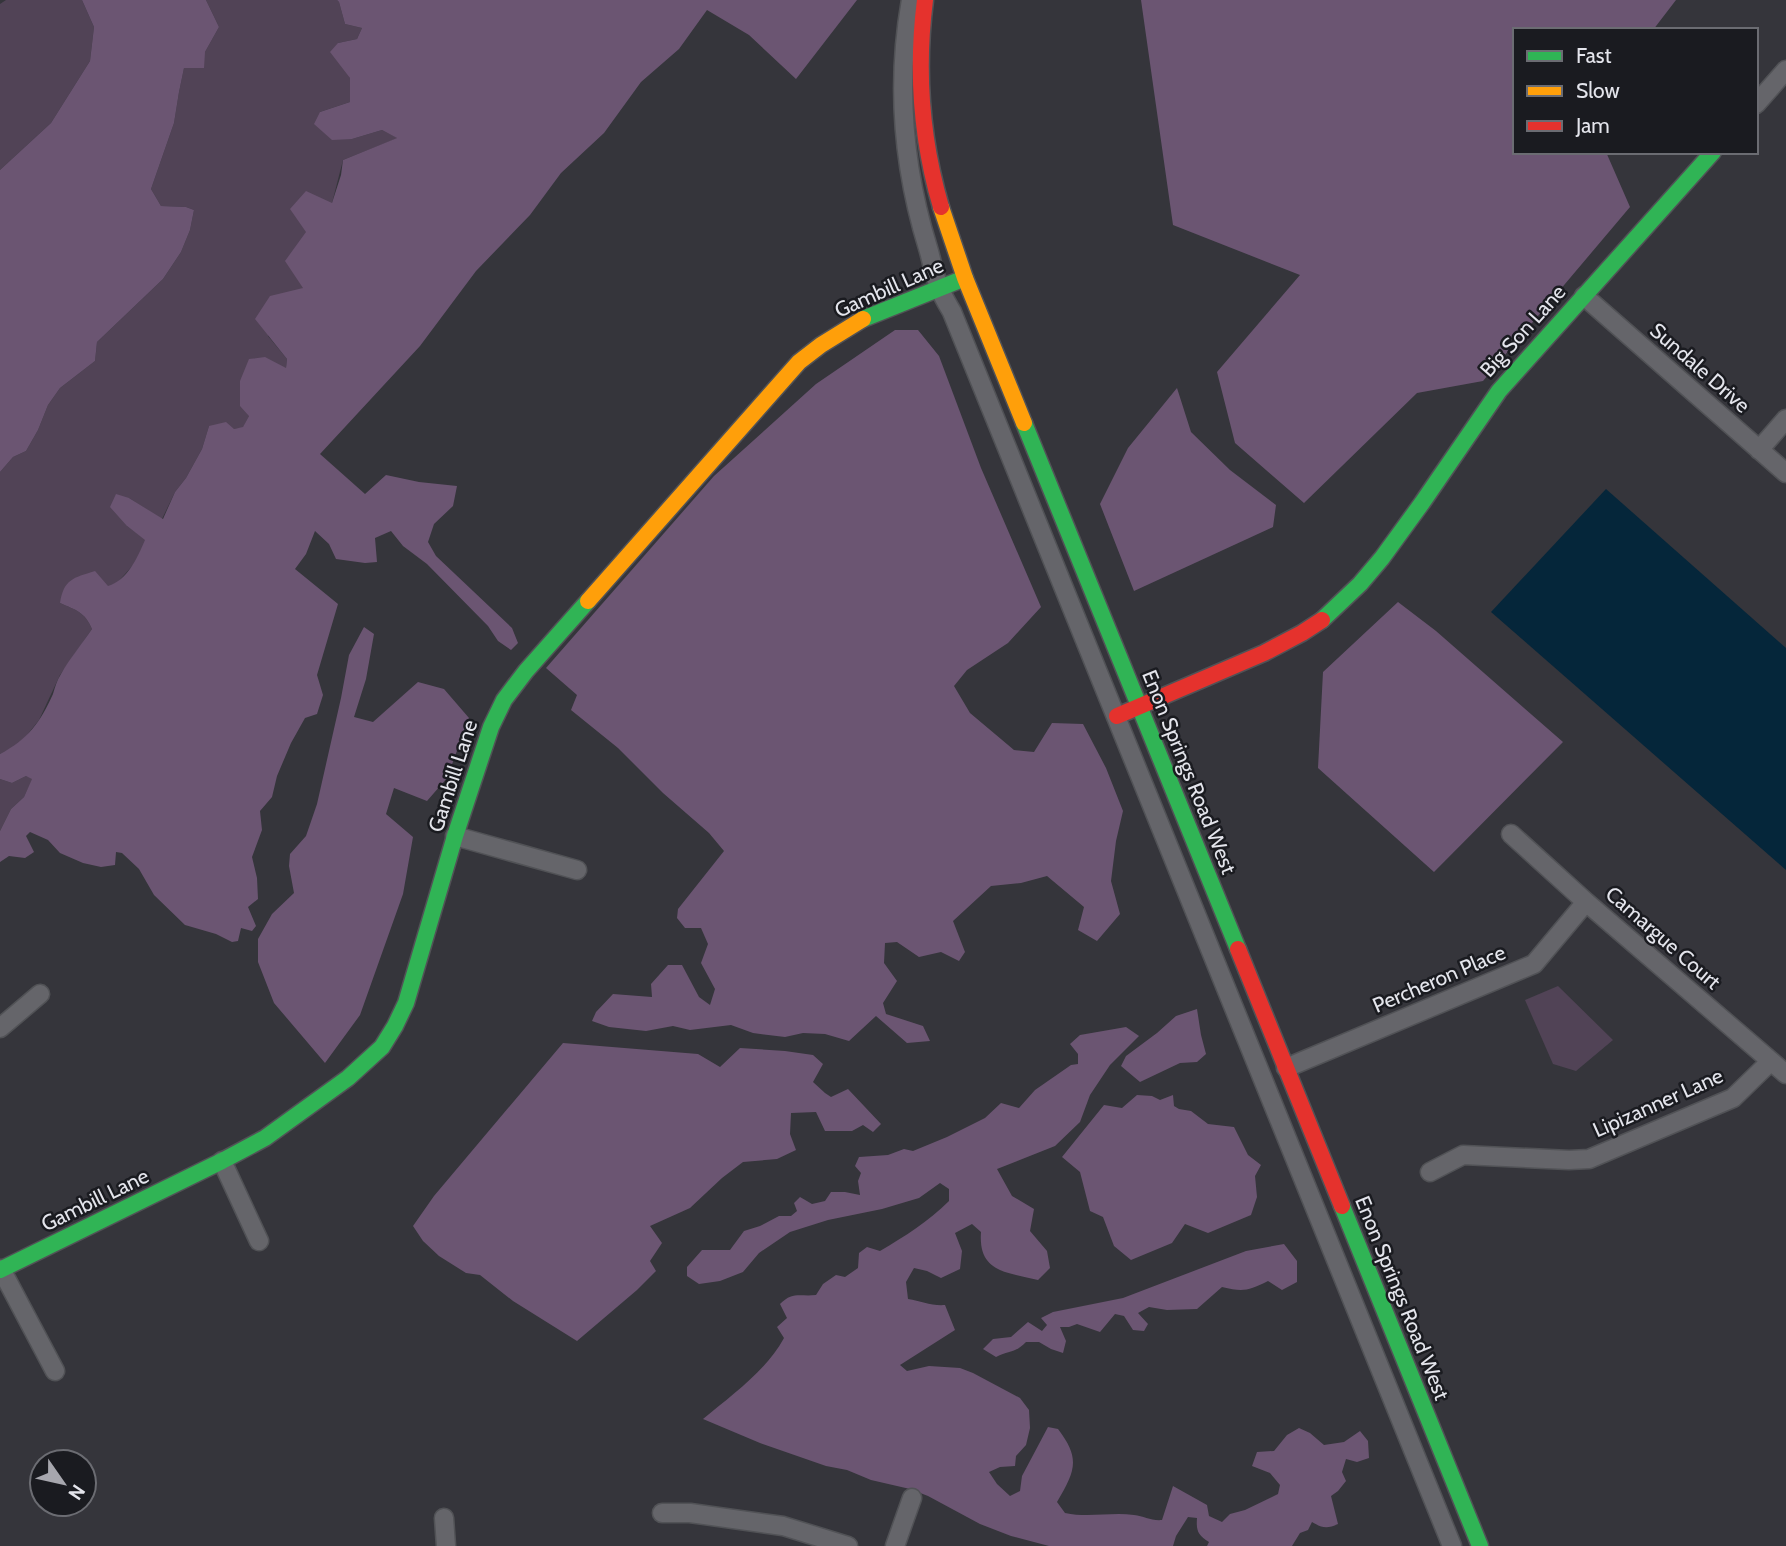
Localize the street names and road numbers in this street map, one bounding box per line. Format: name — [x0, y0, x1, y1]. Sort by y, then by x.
street label: Gambill Lane — [831, 252, 947, 323]
street label: Big Son Lane — [1475, 279, 1571, 382]
street label: Sundale Drive — [1645, 317, 1756, 418]
street label: Enon Springs Road West — [1137, 666, 1242, 877]
street label: Gambill Lane — [423, 716, 482, 835]
street label: Camargue Court — [1601, 881, 1726, 994]
street label: Percheron Place — [1369, 939, 1509, 1018]
street label: Lipizanner Lane — [1589, 1063, 1727, 1142]
street label: Gambill Lane — [37, 1163, 153, 1236]
street label: Enon Springs Road West — [1350, 1192, 1455, 1403]

